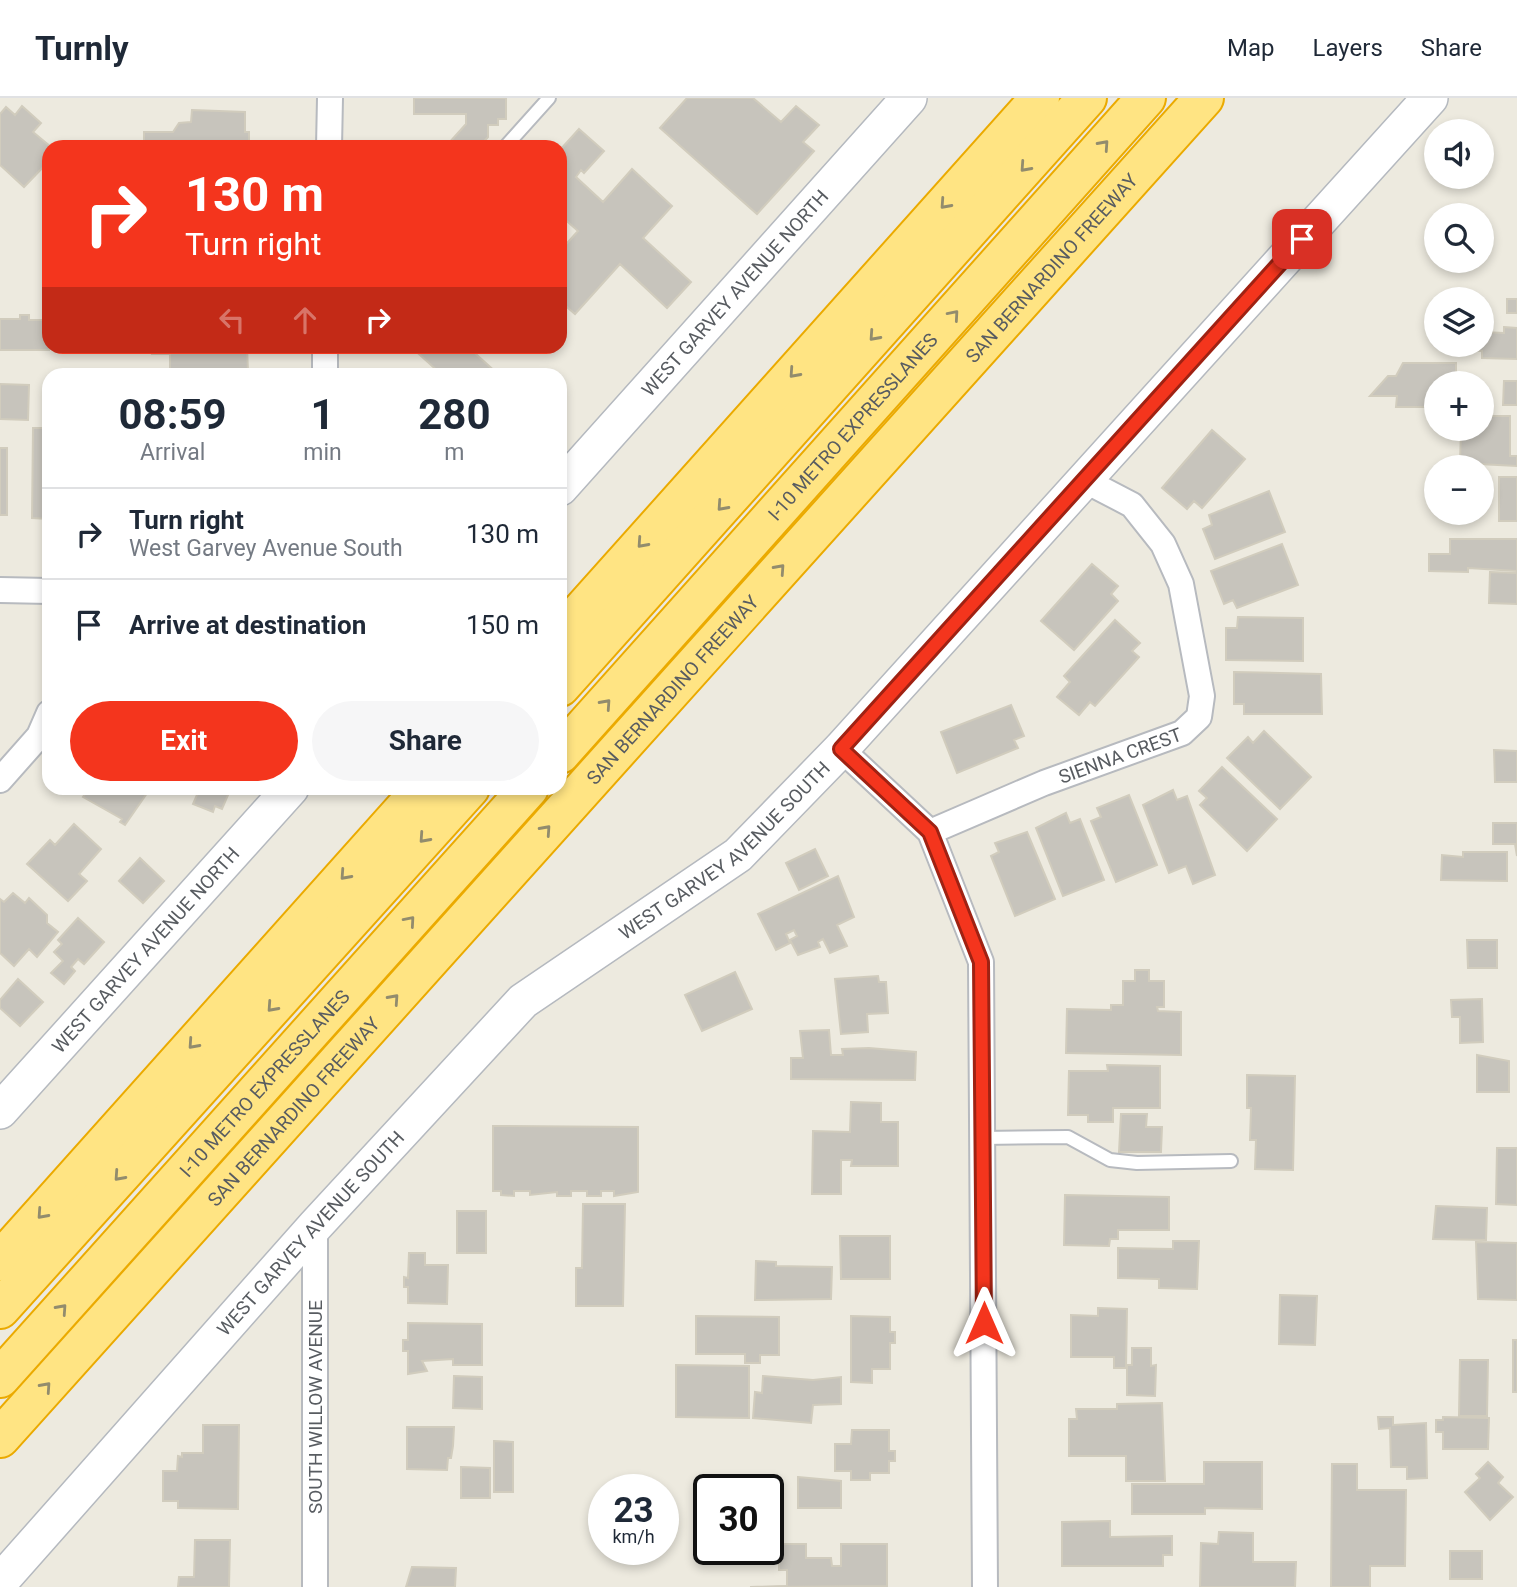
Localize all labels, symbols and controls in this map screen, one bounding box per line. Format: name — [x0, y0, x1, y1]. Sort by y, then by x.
text: Turnly — [35, 29, 129, 68]
text: Map — [1227, 34, 1275, 62]
text: Layers — [1313, 34, 1383, 62]
text: Share — [1421, 34, 1482, 62]
map controls — [1424, 119, 1494, 525]
button: sound — [1424, 119, 1494, 189]
one-way arrow — [1096, 140, 1109, 153]
one-way arrow — [1021, 159, 1034, 172]
text: 130 m — [185, 166, 324, 223]
icon: right — [70, 168, 161, 259]
street label: SAN BERNARDINO FREEWAY — [961, 168, 1143, 368]
street label: WEST GARVEY AVENUE NORTH — [637, 185, 833, 401]
one-way arrow — [941, 196, 954, 209]
button: search — [1424, 203, 1494, 273]
pin — [1272, 209, 1332, 269]
icon: arrive — [1283, 220, 1321, 258]
text: Turn right — [185, 225, 321, 263]
button: layers — [1424, 287, 1494, 357]
icon: left — [213, 301, 251, 339]
icon: ahead — [286, 301, 324, 339]
icon: right — [359, 301, 397, 339]
one-way arrow — [946, 310, 958, 323]
one-way arrow — [870, 328, 882, 341]
street label: I-10 METRO EXPRESSLANES — [763, 329, 942, 525]
one-way arrow — [790, 365, 802, 378]
button: + — [1424, 371, 1494, 441]
text: 08:59 — [119, 390, 227, 439]
text: 1 — [310, 390, 335, 439]
text: 280 — [418, 390, 491, 439]
text: Arrival — [140, 439, 205, 466]
text: min — [303, 439, 342, 466]
text: m — [444, 439, 464, 466]
button: − — [1424, 455, 1494, 525]
one-way arrow — [718, 498, 730, 511]
text: Turn right — [129, 505, 244, 535]
icon: right — [70, 515, 108, 553]
text: 130 m — [466, 519, 539, 549]
text: West Garvey Avenue South — [129, 535, 403, 562]
one-way arrow — [638, 535, 650, 548]
one-way arrow — [772, 564, 784, 577]
street label: SAN BERNARDINO FREEWAY — [582, 590, 764, 789]
icon: arrive — [70, 606, 108, 644]
text: Arrive at destination — [129, 610, 366, 640]
text: 150 m — [466, 610, 539, 640]
one-way arrow — [598, 699, 611, 712]
button: Exit — [70, 701, 298, 781]
button: Share — [312, 701, 539, 781]
street label: SIENNA CREST — [1056, 723, 1185, 789]
street label: WEST GARVEY AVENUE SOUTH — [615, 757, 835, 945]
one-way arrow — [538, 825, 550, 838]
one-way arrow — [420, 830, 432, 843]
street label: WEST GARVEY AVENUE NORTH — [47, 842, 244, 1058]
one-way arrow — [341, 867, 353, 880]
one-way arrow — [402, 916, 415, 929]
street label: I-10 METRO EXPRESSLANES — [175, 985, 354, 1182]
one-way arrow — [386, 994, 398, 1007]
one-way arrow — [267, 999, 280, 1012]
street label: SAN BERNARDINO FREEWAY — [203, 1012, 385, 1211]
one-way arrow — [189, 1036, 202, 1049]
street label: WEST GARVEY AVENUE SOUTH — [212, 1126, 409, 1341]
one-way arrow — [115, 1168, 128, 1181]
one-way arrow — [38, 1206, 50, 1219]
position arrow — [947, 1286, 1021, 1360]
street label: SOUTH WILLOW AVENUE — [304, 1300, 327, 1514]
one-way arrow — [54, 1304, 66, 1317]
one-way arrow — [37, 1382, 50, 1395]
speed limit sign: 30 — [693, 1474, 784, 1565]
text: 23 — [613, 1490, 654, 1531]
text: km/h — [612, 1526, 655, 1547]

